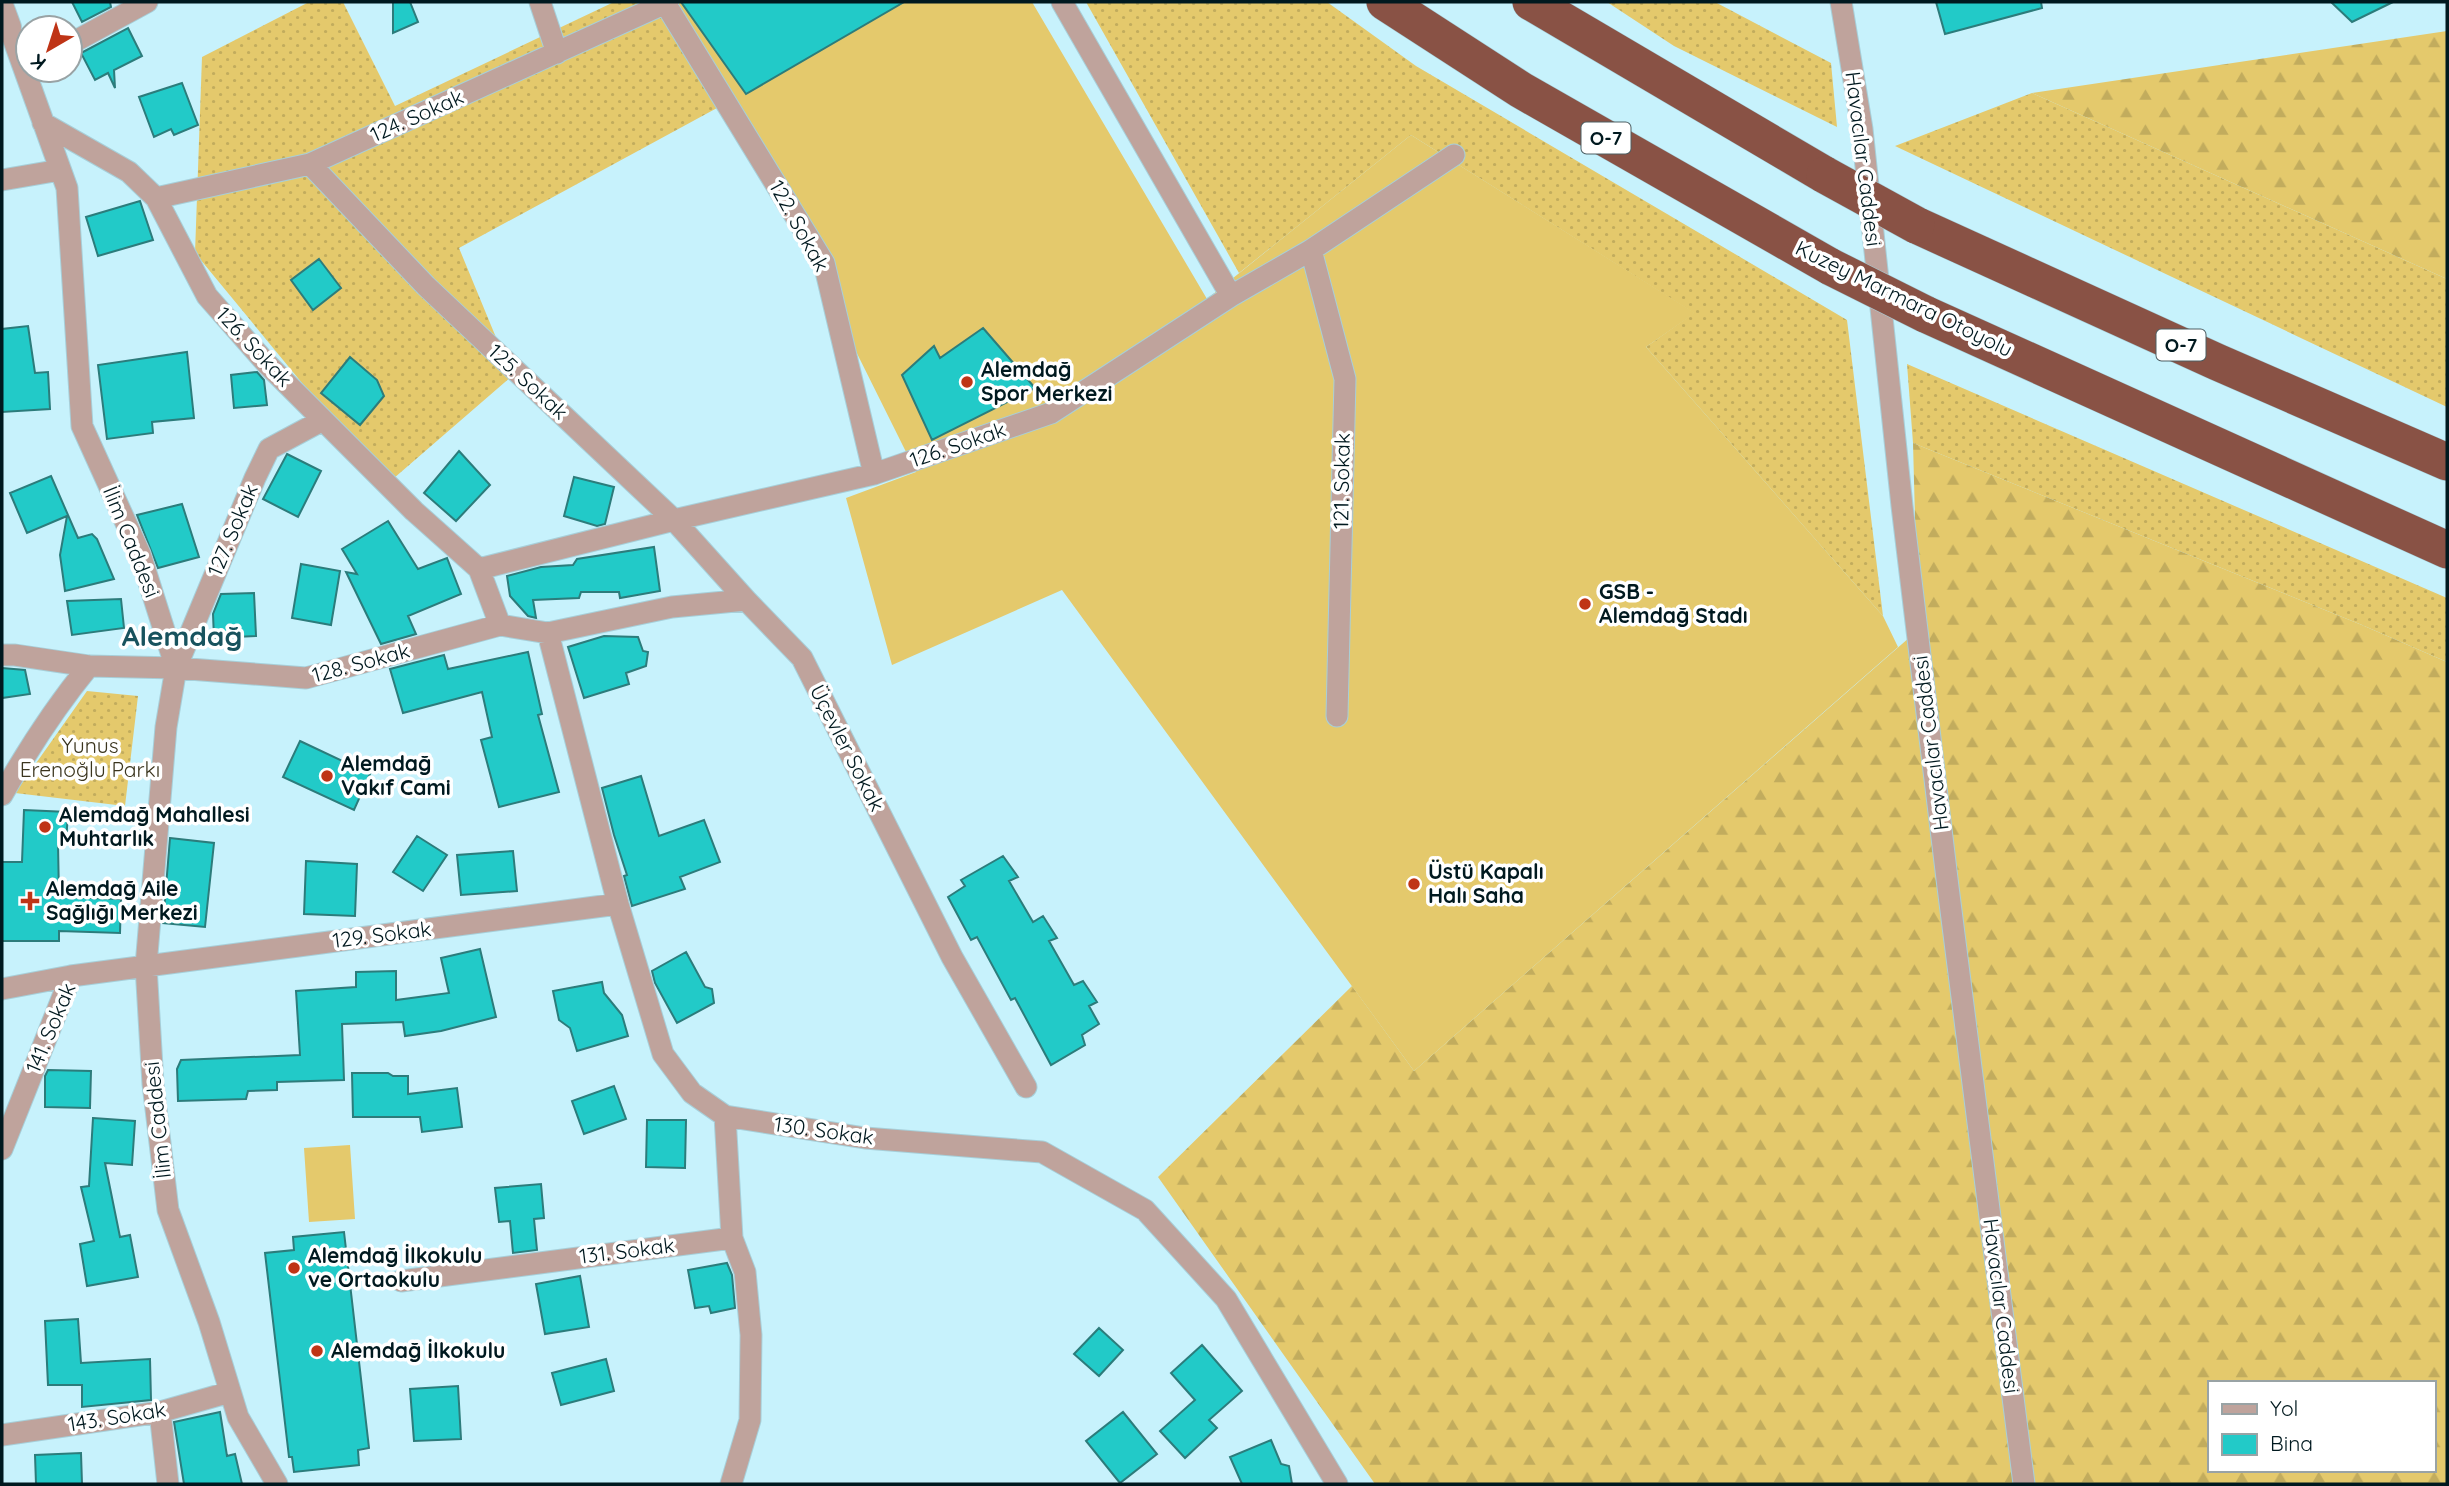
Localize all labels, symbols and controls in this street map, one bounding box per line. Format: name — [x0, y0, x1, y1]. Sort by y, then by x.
north arrow — [14, 14, 84, 84]
text: K — [26, 49, 51, 75]
street label: Havacılar Caddesi — [1840, 70, 1888, 248]
street label: 124. Sokak — [366, 83, 467, 147]
road number: O-7 — [1582, 122, 1630, 154]
street label: 122. Sokak — [764, 175, 836, 276]
street label: Kuzey Marmara Otoyolu — [1792, 234, 2017, 362]
street label: 126. Sokak — [211, 301, 298, 392]
road number: O-7 — [2156, 330, 2206, 360]
street label: 125. Sokak — [483, 338, 574, 425]
place label: Alemdağ Spor Merkezi — [981, 356, 1113, 406]
marker: Alemdağ Spor Merkezi — [959, 374, 975, 390]
street label: 126. Sokak — [906, 416, 1009, 473]
street label: 121. Sokak — [1327, 433, 1355, 529]
street label: 127. Sokak — [201, 480, 263, 580]
street label: İlim Caddesi — [98, 482, 166, 601]
place label: GSB - Alemdağ Stadı — [1599, 578, 1748, 628]
marker: GSB - Alemdağ Stadı — [1577, 596, 1593, 612]
district label: Alemdağ — [122, 618, 242, 653]
street label: 128. Sokak — [309, 637, 412, 688]
street label: Havacılar Caddesi — [1906, 654, 1954, 832]
street label: Üçevler Sokak — [805, 680, 891, 815]
park label: Yunus Erenoğlu Parkı — [20, 732, 160, 782]
place label: Alemdağ Vakıf Cami — [341, 750, 451, 800]
marker: Alemdağ Vakıf Cami — [319, 768, 335, 784]
place label: Alemdağ Mahallesi Muhtarlık — [59, 801, 250, 851]
marker: Alemdağ Mahallesi Muhtarlık — [37, 819, 53, 835]
place label: Üstü Kapalı Halı Saha — [1428, 858, 1544, 908]
place label: Alemdağ Aile Sağlığı Merkezi — [46, 875, 198, 925]
marker: Üstü Kapalı Halı Saha — [1406, 876, 1422, 892]
marker: Alemdağ Aile Sağlığı Merkezi — [20, 891, 40, 911]
street label: 129. Sokak — [331, 915, 433, 953]
street label: 141. Sokak — [19, 979, 81, 1077]
street label: İlim Caddesi — [138, 1060, 176, 1180]
street label: 130. Sokak — [773, 1110, 876, 1150]
street label: Havacılar Caddesi — [1978, 1217, 2026, 1395]
street label: 131. Sokak — [578, 1231, 676, 1269]
place label: Alemdağ İlkokulu ve Ortaokulu — [308, 1242, 482, 1292]
marker: Alemdağ İlkokulu ve Ortaokulu — [286, 1260, 302, 1276]
place label: Alemdağ İlkokulu — [331, 1337, 505, 1363]
marker: Alemdağ İlkokulu — [309, 1343, 325, 1359]
legend — [2208, 1381, 2435, 1472]
street label: 143. Sokak — [66, 1395, 168, 1437]
text: Yol — [2270, 1395, 2298, 1421]
text: Bina — [2270, 1430, 2313, 1456]

